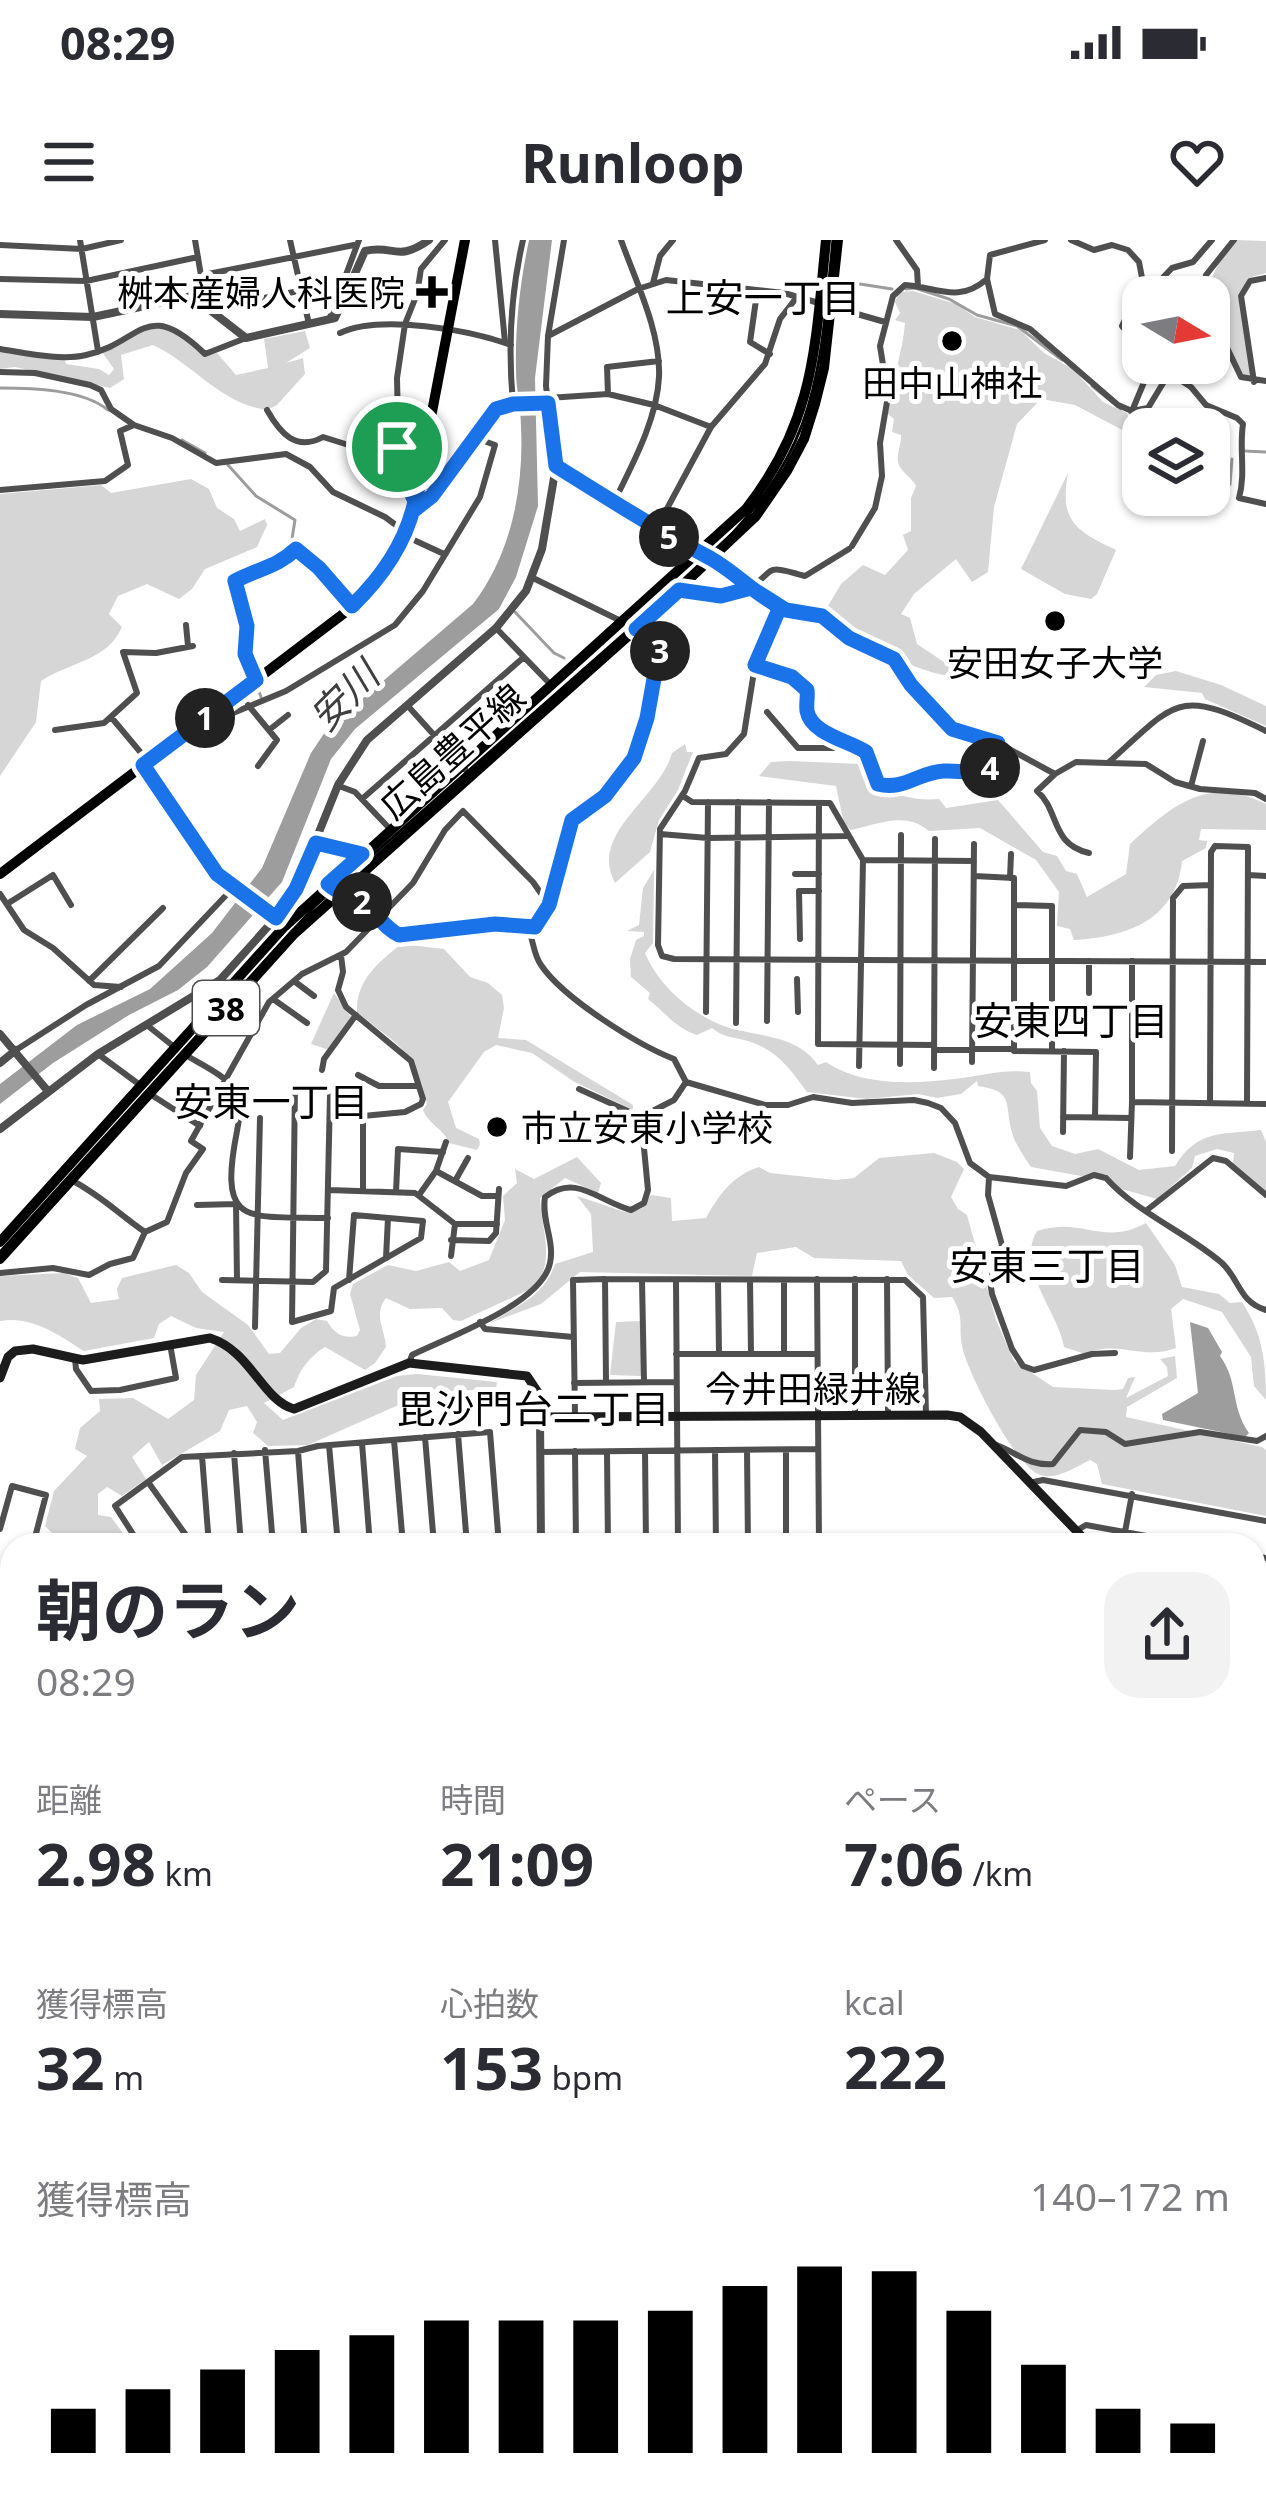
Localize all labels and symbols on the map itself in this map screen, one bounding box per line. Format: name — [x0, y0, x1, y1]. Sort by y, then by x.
place label: 桝本産婦人科医院 — [117, 268, 405, 317]
district label: 上安一丁目 — [665, 270, 861, 323]
marker: 桝本産婦人科医院 — [416, 276, 448, 308]
north arrow — [1122, 276, 1230, 384]
marker: 田中山神社 — [939, 328, 965, 354]
place label: 田中山神社 — [862, 358, 1042, 407]
pin — [346, 396, 448, 498]
pin: 5 — [639, 507, 699, 567]
marker: 安田女子大学 — [1042, 608, 1068, 634]
pin: 3 — [630, 621, 690, 681]
place label: 安田女子大学 — [947, 638, 1163, 687]
water label: 安川 — [297, 646, 392, 741]
street label: 広島豊平線 — [369, 673, 535, 829]
pin: 1 — [175, 688, 235, 748]
pin: 4 — [960, 738, 1020, 798]
pin: 2 — [332, 872, 392, 932]
road number: 38 — [193, 981, 259, 1035]
district label: 安東四丁目 — [973, 993, 1169, 1046]
district label: 安東一丁目 — [173, 1074, 369, 1127]
place label: 市立安東小学校 — [521, 1103, 773, 1152]
marker: 市立安東小学校 — [484, 1114, 510, 1140]
district label: 安東三丁目 — [949, 1238, 1145, 1291]
street label: 今井田緑井線 — [705, 1364, 921, 1413]
district label: 毘沙門台二丁目 — [396, 1381, 670, 1434]

